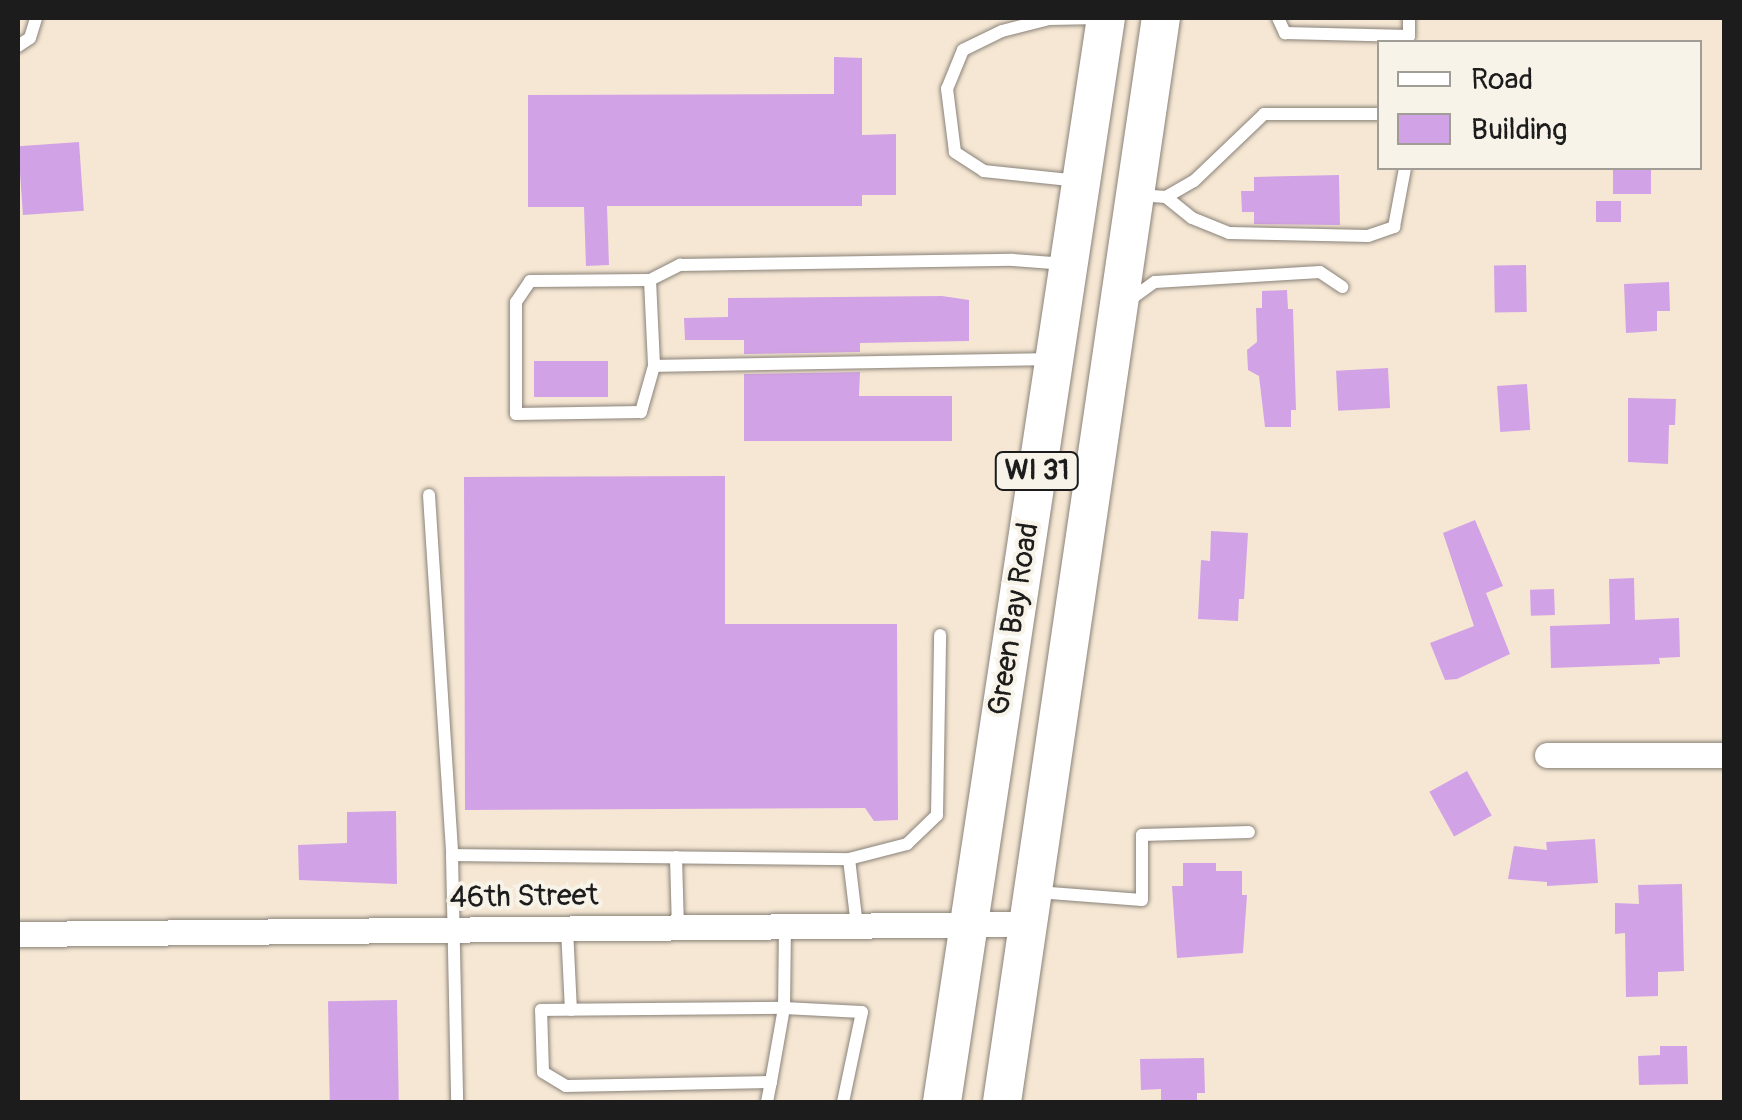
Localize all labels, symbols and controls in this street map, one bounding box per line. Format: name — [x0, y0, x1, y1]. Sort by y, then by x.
legend — [1377, 40, 1702, 170]
text: Road — [1471, 61, 1533, 98]
text: Building — [1471, 111, 1567, 148]
road number: WI 31 — [994, 448, 1080, 494]
street label: Green Bay Road — [981, 520, 1047, 718]
street label: 46th Street — [449, 878, 599, 916]

